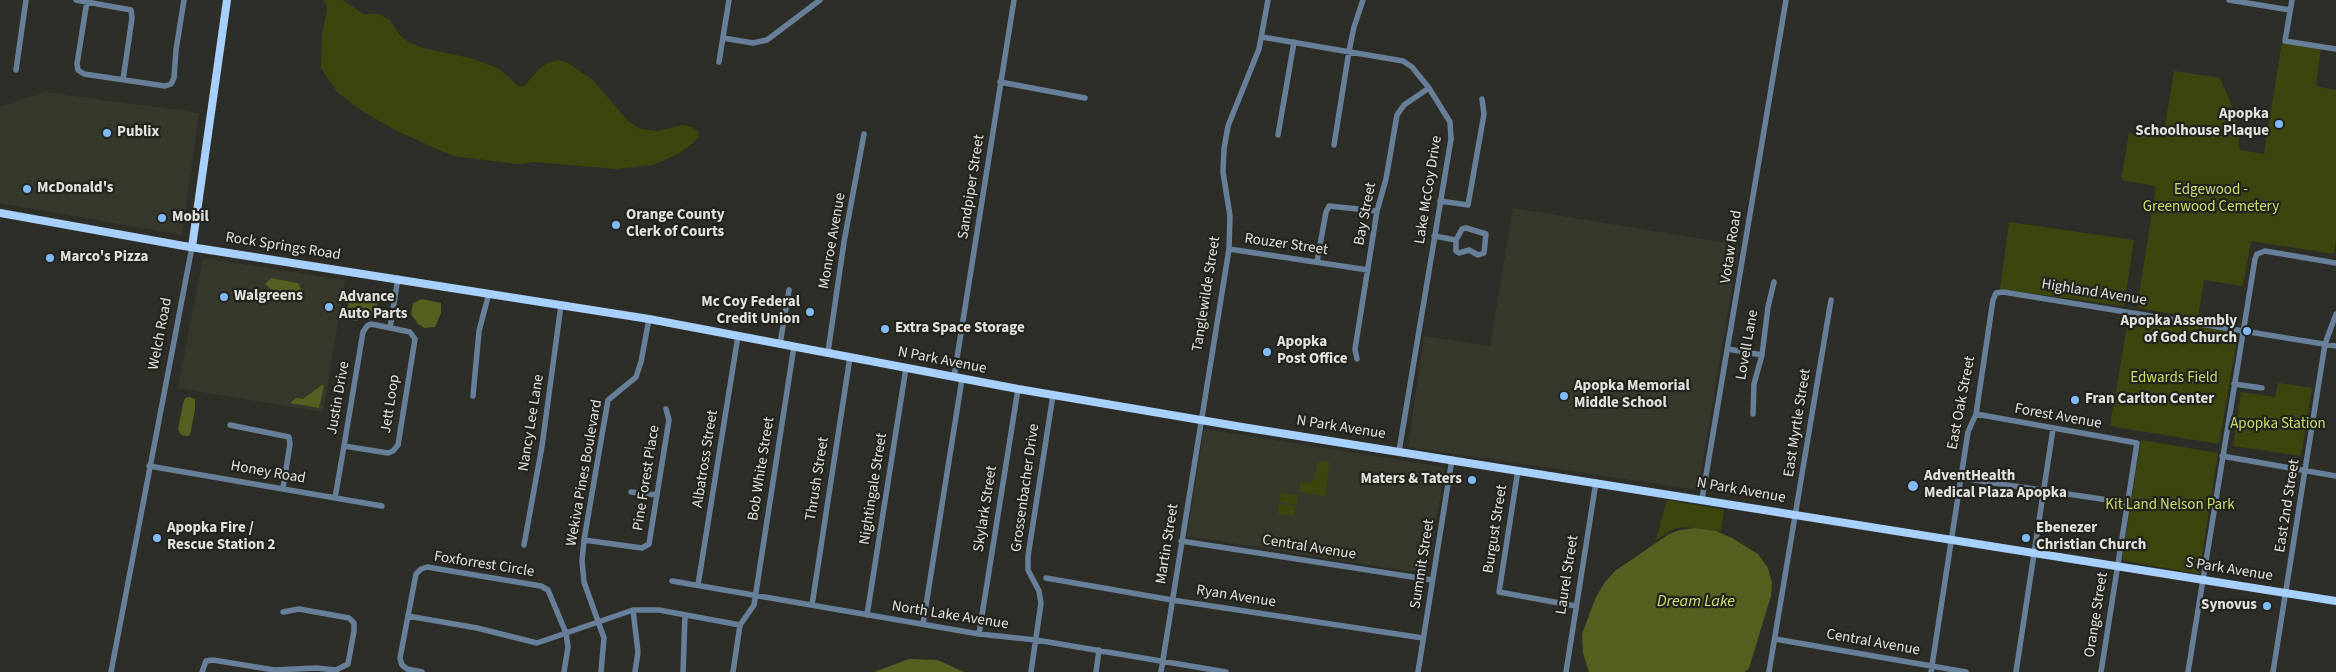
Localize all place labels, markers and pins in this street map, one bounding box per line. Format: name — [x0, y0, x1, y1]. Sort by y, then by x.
place label: Apopka Schoolhouse Plaque — [2135, 106, 2269, 141]
marker: Apopka Schoolhouse Plaque — [2273, 118, 2285, 130]
place label: Publix — [117, 124, 159, 142]
marker: Publix — [101, 127, 113, 139]
place label: McDonald's — [37, 180, 114, 198]
marker: McDonald's — [21, 183, 33, 195]
place label: Orange County Clerk of Courts — [626, 207, 725, 242]
place label: Mobil — [172, 209, 209, 227]
marker: Mobil — [156, 212, 168, 224]
marker: Orange County Clerk of Courts — [610, 219, 622, 231]
place label: Marco's Pizza — [60, 249, 148, 267]
marker: Marco's Pizza — [44, 252, 56, 264]
place label: Walgreens — [234, 288, 303, 306]
place label: Advance Auto Parts — [339, 289, 407, 324]
marker: Walgreens — [218, 291, 230, 303]
place label: Mc Coy Federal Credit Union — [701, 294, 800, 329]
marker: Advance Auto Parts — [323, 301, 335, 313]
marker: Mc Coy Federal Credit Union — [804, 306, 816, 318]
place label: Apopka Assembly of God Church — [2121, 313, 2237, 348]
place label: Extra Space Storage — [895, 320, 1025, 338]
marker: Extra Space Storage — [879, 323, 891, 335]
marker: Apopka Assembly of God Church — [2241, 325, 2253, 337]
place label: Apopka Post Office — [1277, 334, 1348, 369]
marker: Apopka Post Office — [1261, 346, 1273, 358]
place label: Apopka Memorial Middle School — [1574, 378, 1690, 413]
marker: Apopka Memorial Middle School — [1558, 390, 1570, 402]
place label: Fran Carlton Center — [2085, 391, 2214, 409]
marker: Fran Carlton Center — [2069, 394, 2081, 406]
place label: AdventHealth Medical Plaza Apopka — [1924, 468, 2067, 503]
place label: Maters & Taters — [1360, 471, 1462, 489]
marker: Maters & Taters — [1466, 474, 1478, 486]
marker: AdventHealth Medical Plaza Apopka — [1906, 479, 1920, 493]
place label: Apopka Fire / Rescue Station 2 — [167, 520, 275, 555]
place label: Ebenezer Christian Church — [2036, 520, 2146, 555]
marker: Apopka Fire / Rescue Station 2 — [151, 532, 163, 544]
marker: Ebenezer Christian Church — [2020, 532, 2032, 544]
place label: Synovus — [2201, 597, 2257, 615]
marker: Synovus — [2261, 600, 2273, 612]

